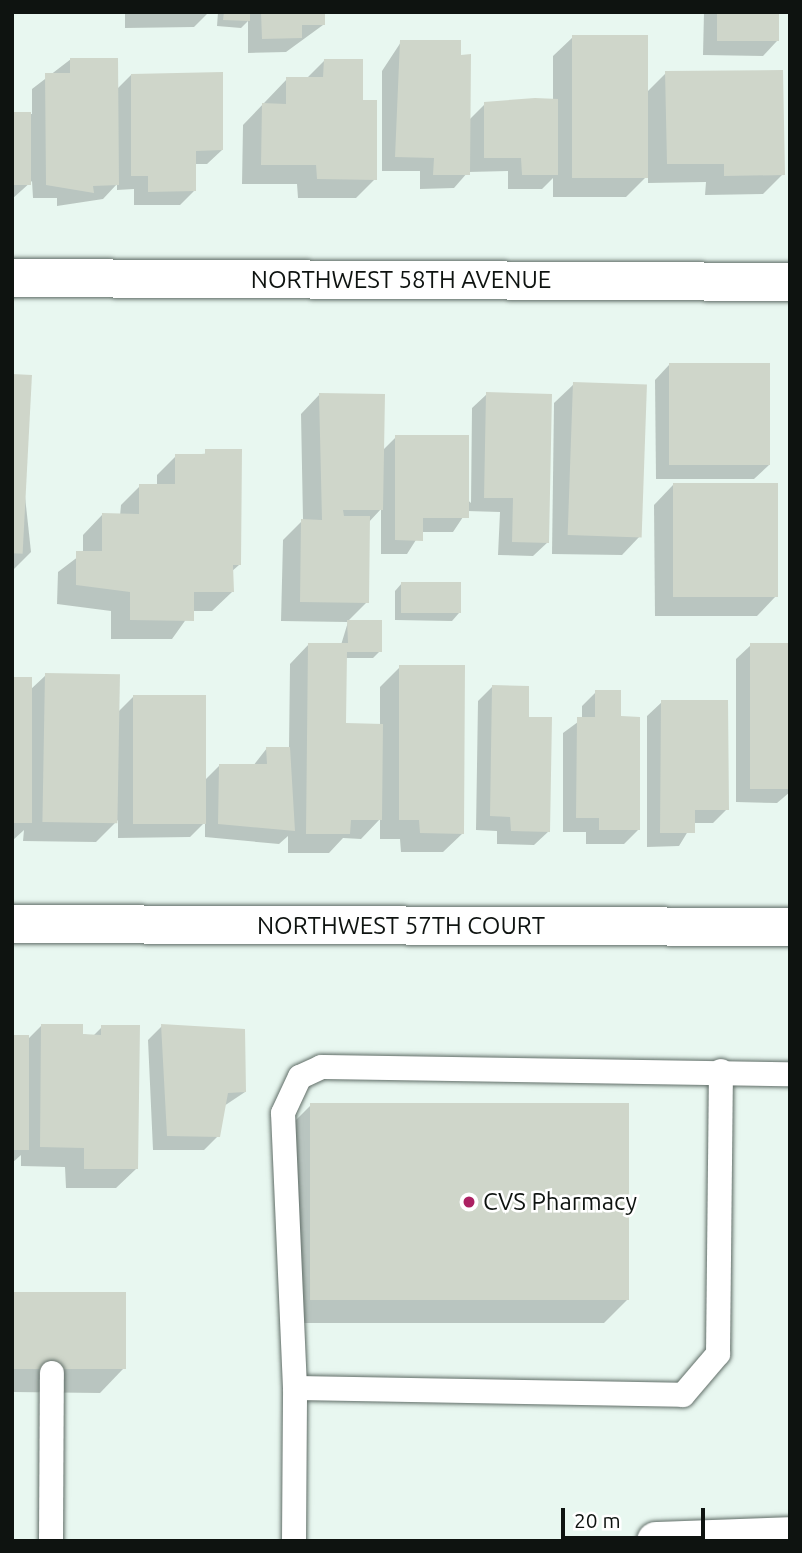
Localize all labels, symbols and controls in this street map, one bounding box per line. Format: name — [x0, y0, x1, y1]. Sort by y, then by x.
street label: NORTHWEST 58TH AVENUE — [251, 266, 551, 294]
street label: NORTHWEST 57TH COURT — [257, 912, 545, 940]
place label: CVS Pharmacy — [483, 1188, 637, 1216]
marker: CVS Pharmacy — [461, 1194, 477, 1210]
scale bar — [564, 1494, 708, 1538]
text: 20 m — [574, 1508, 621, 1532]

